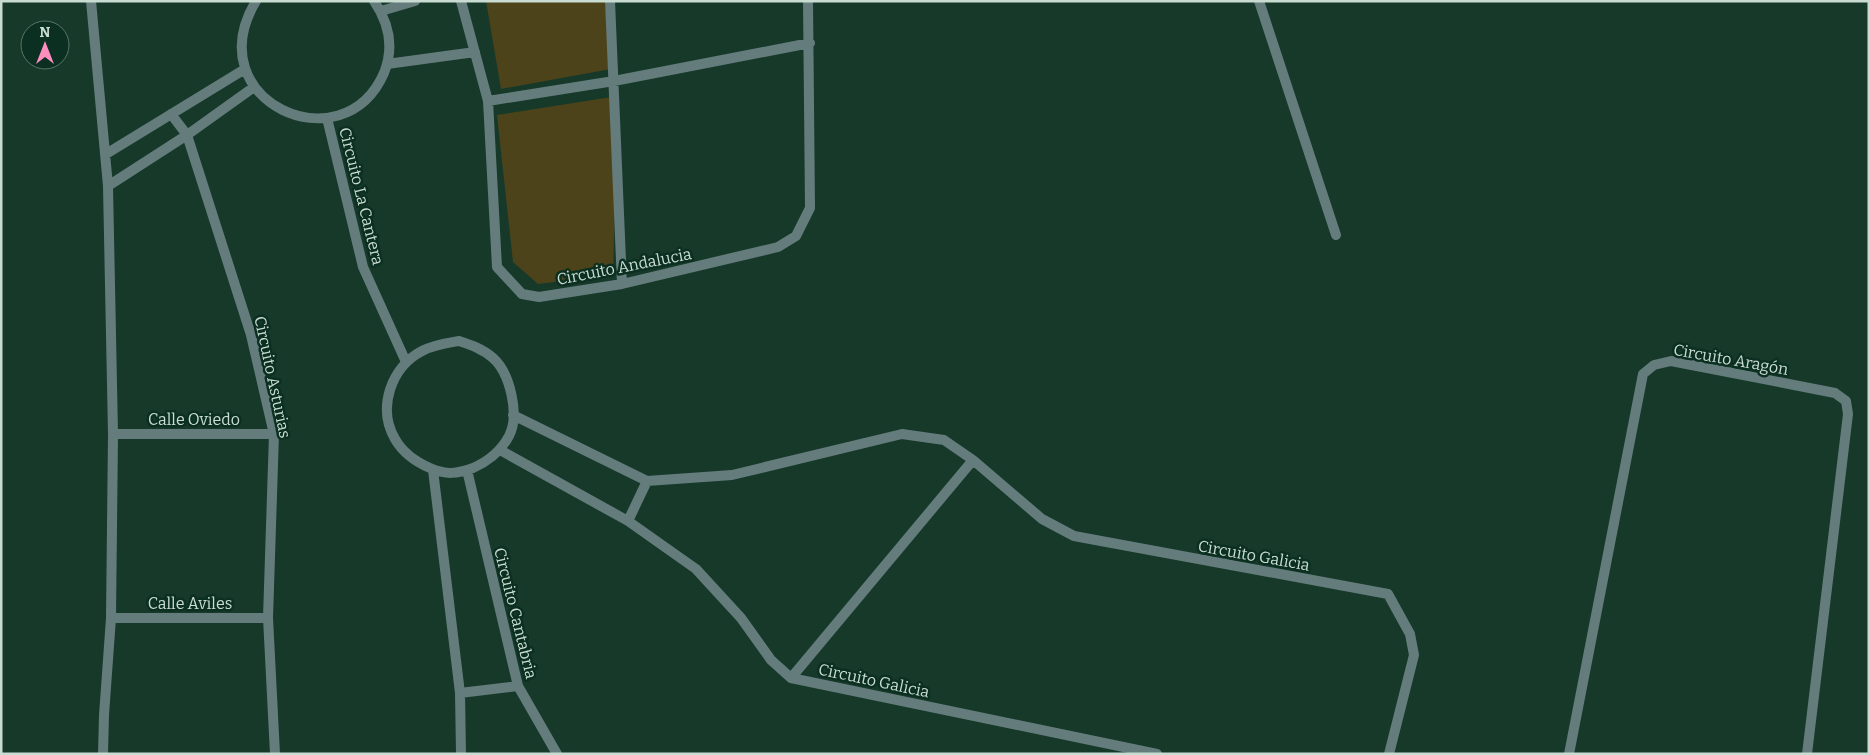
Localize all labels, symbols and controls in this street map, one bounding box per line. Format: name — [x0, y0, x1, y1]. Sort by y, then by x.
north arrow — [20, 20, 70, 70]
text: N — [40, 24, 51, 41]
street label: Circuito La Cantera — [335, 125, 388, 267]
street label: Circuito Andalucia — [555, 244, 693, 289]
street label: Circuito Asturias — [250, 314, 295, 440]
street label: Circuito Aragón — [1672, 340, 1790, 379]
street label: Calle Oviedo — [148, 410, 240, 429]
street label: Circuito Galicia — [1197, 536, 1311, 575]
street label: Circuito Cantabria — [490, 546, 541, 681]
street label: Calle Aviles — [148, 594, 232, 613]
street label: Circuito Galicia — [817, 659, 931, 702]

